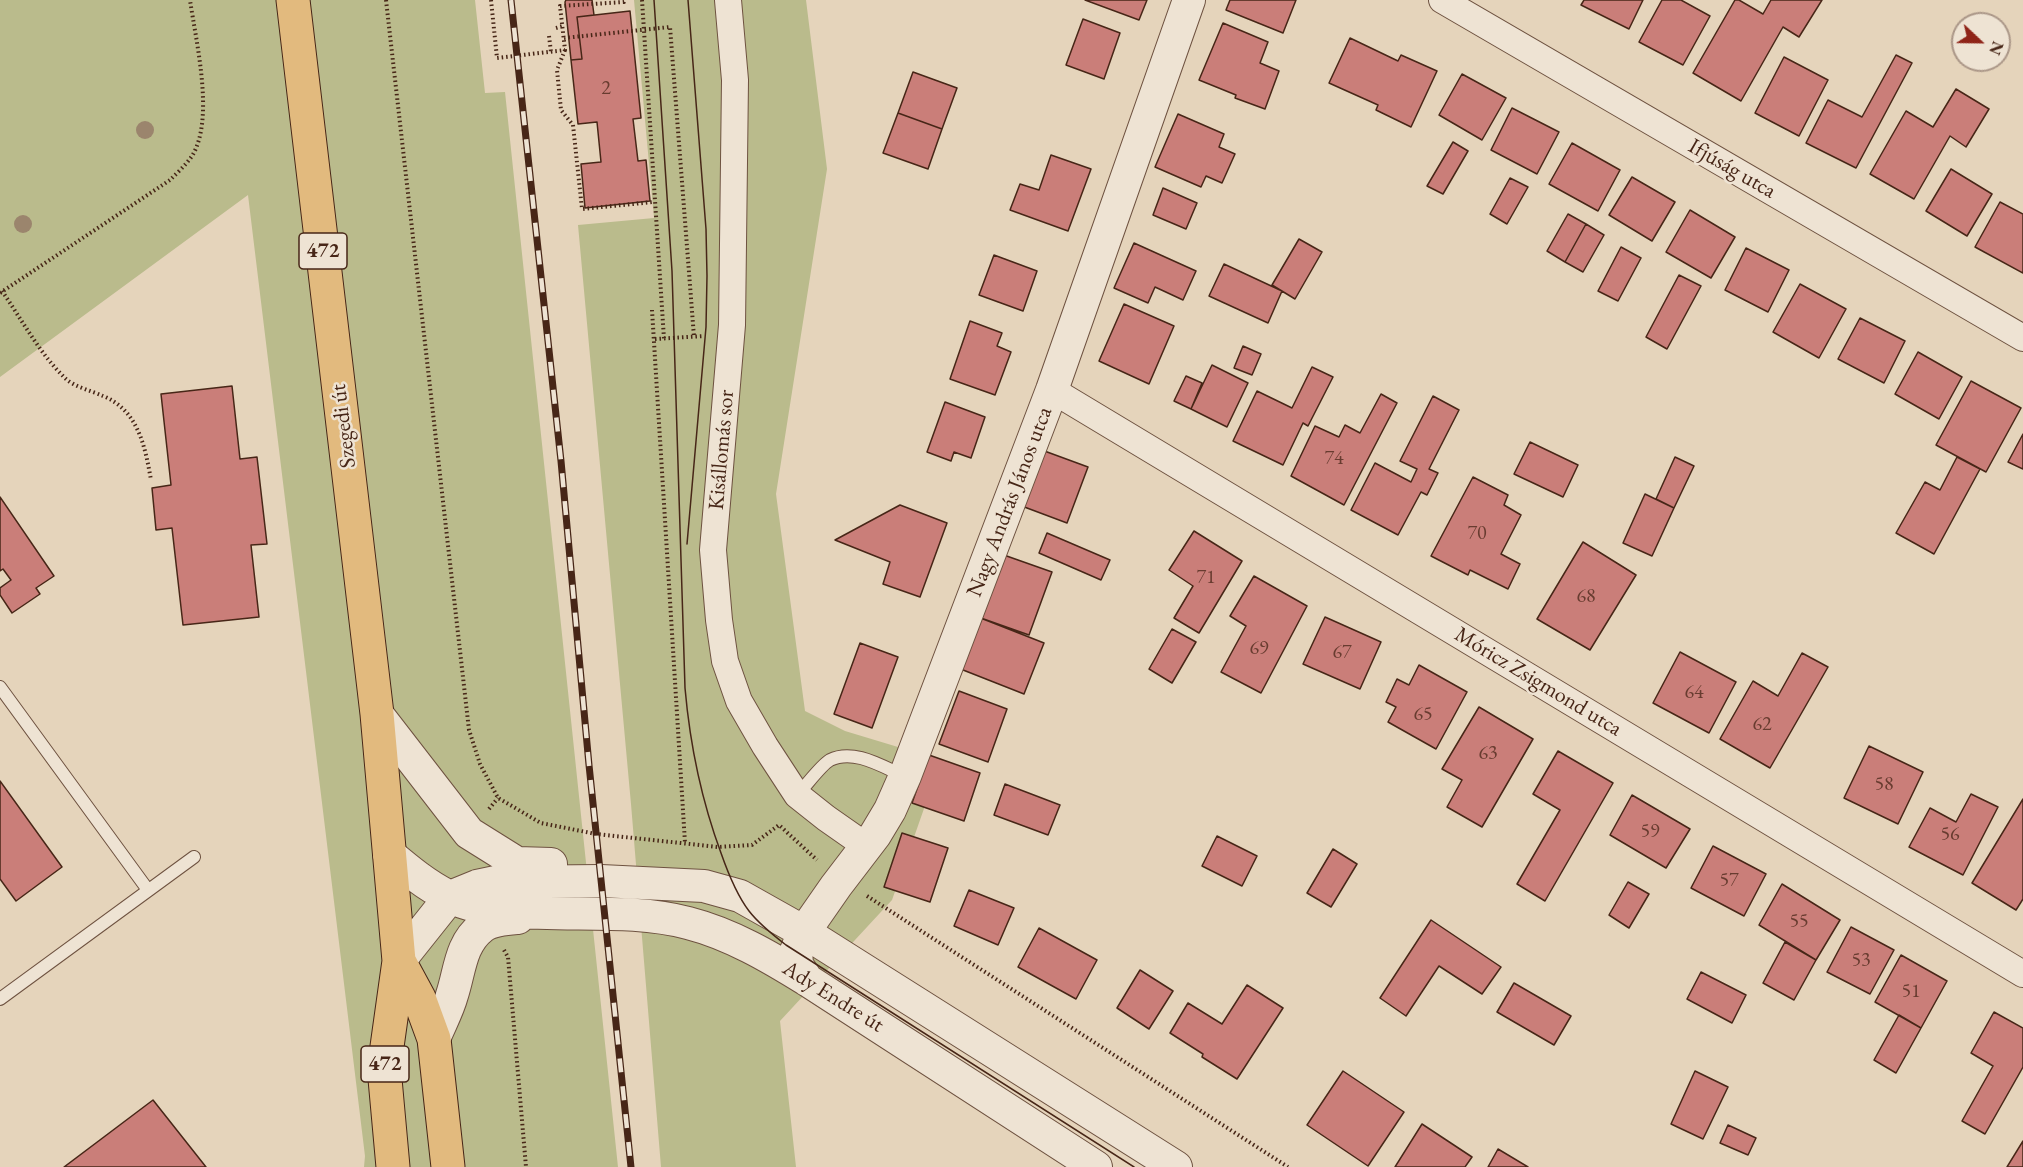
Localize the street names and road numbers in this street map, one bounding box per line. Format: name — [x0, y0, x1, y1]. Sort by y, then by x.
street label: Ifjúság utca — [1683, 133, 1781, 205]
road number: 472 — [299, 233, 347, 269]
street label: Szegedi út — [326, 382, 362, 470]
street label: Kisállomás sor — [704, 389, 740, 511]
street label: Nagy András János utca — [962, 403, 1058, 601]
street label: Móricz Zsigmond utca — [1450, 622, 1626, 742]
street label: Ady Endre út — [778, 956, 888, 1038]
road number: 472 — [361, 1046, 409, 1082]

